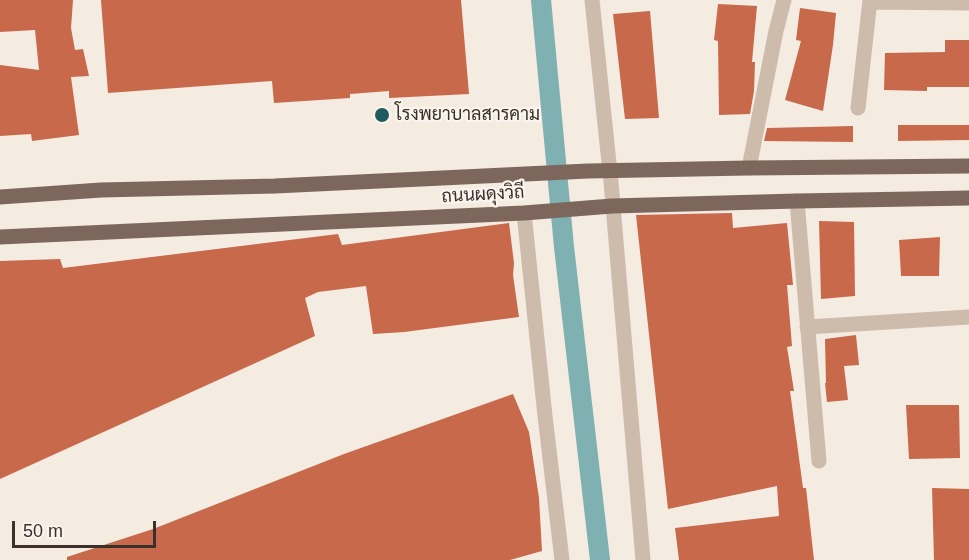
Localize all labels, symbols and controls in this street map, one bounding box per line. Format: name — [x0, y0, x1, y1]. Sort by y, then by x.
place label: โรงพยาบาลสารคาม — [395, 104, 540, 126]
marker: โรงพยาบาลสารคาม — [373, 106, 391, 124]
street label: ถนนผดุงวิถี — [441, 182, 525, 208]
scale bar — [15, 509, 159, 547]
text: 50 m — [23, 521, 63, 541]

